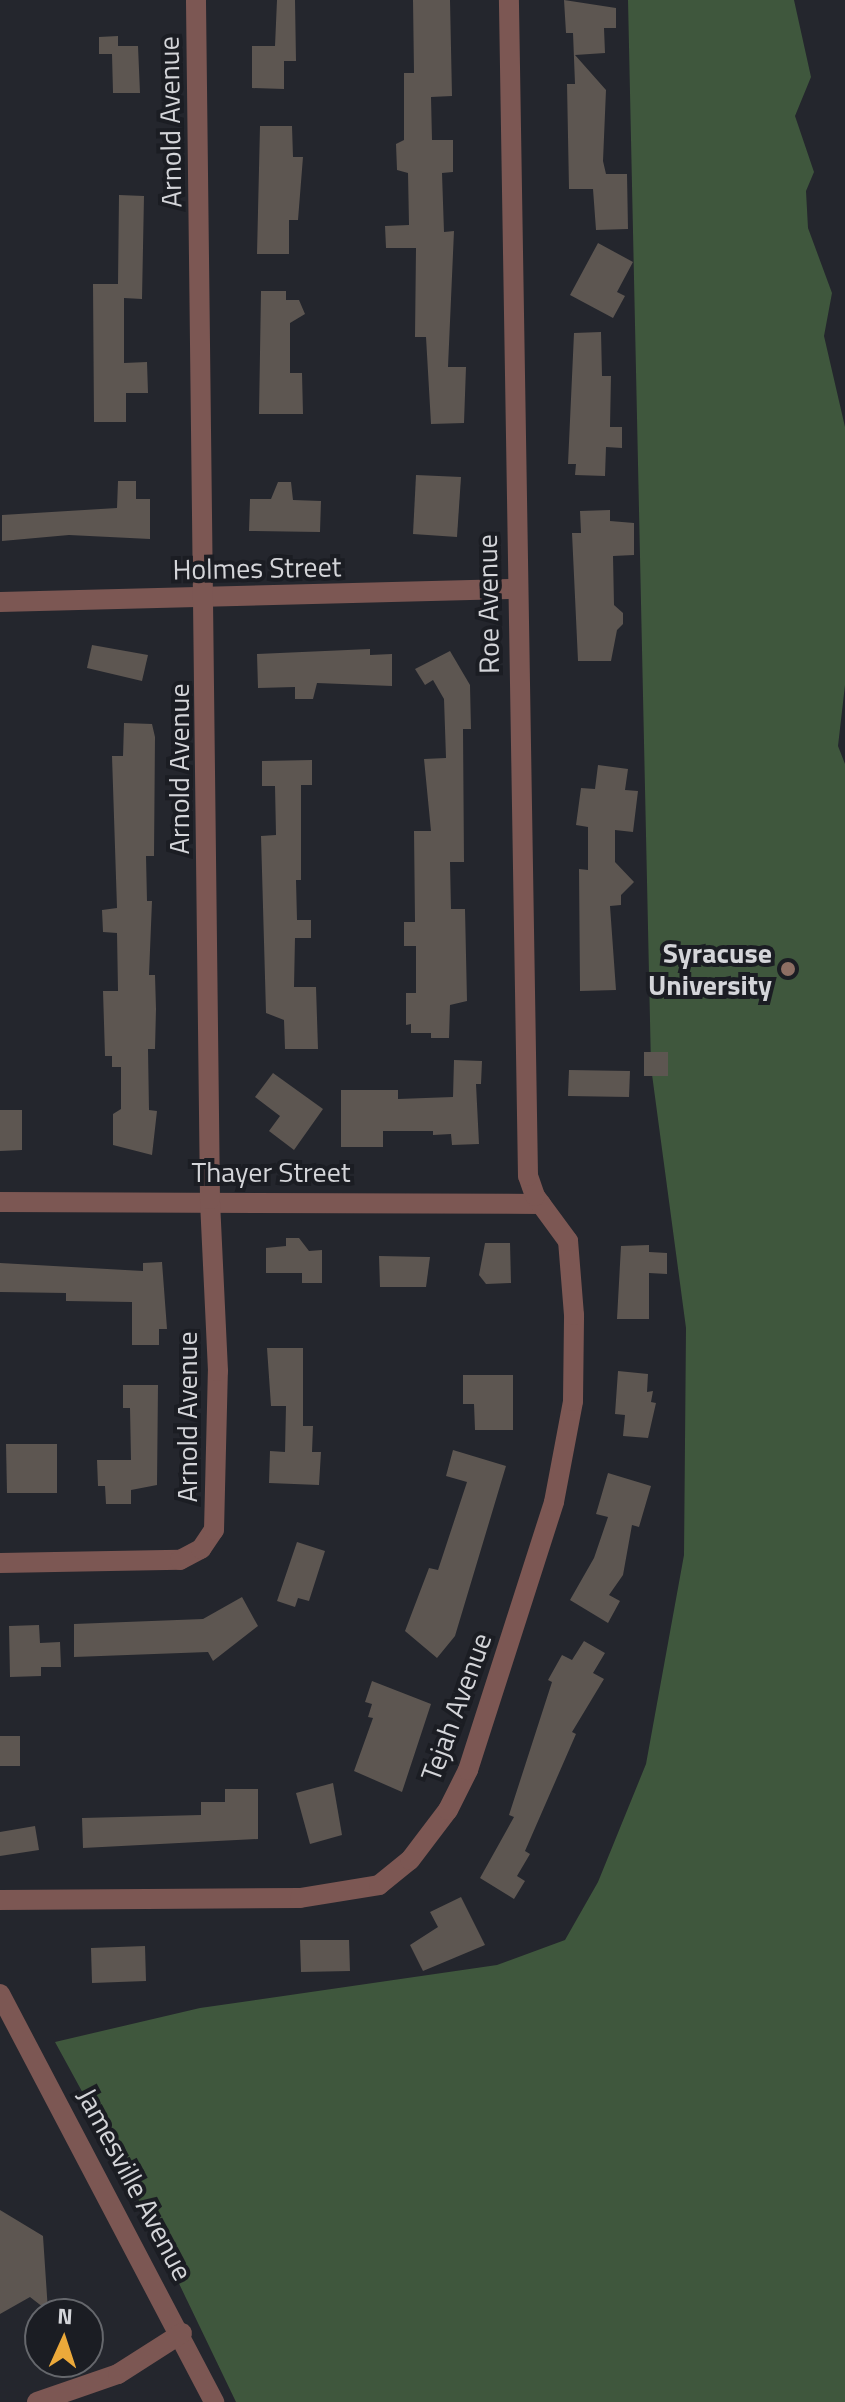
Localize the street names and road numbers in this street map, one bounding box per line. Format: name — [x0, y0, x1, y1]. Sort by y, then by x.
street label: Arnold Avenue — [152, 36, 188, 208]
street label: Roe Avenue — [470, 534, 506, 674]
street label: Holmes Street — [172, 550, 342, 586]
street label: Arnold Avenue — [162, 683, 196, 855]
street label: Thayer Street — [191, 1155, 351, 1189]
street label: Arnold Avenue — [170, 1331, 204, 1503]
street label: Tejah Avenue — [414, 1628, 498, 1786]
street label: Jamesville Avenue — [70, 2082, 200, 2286]

